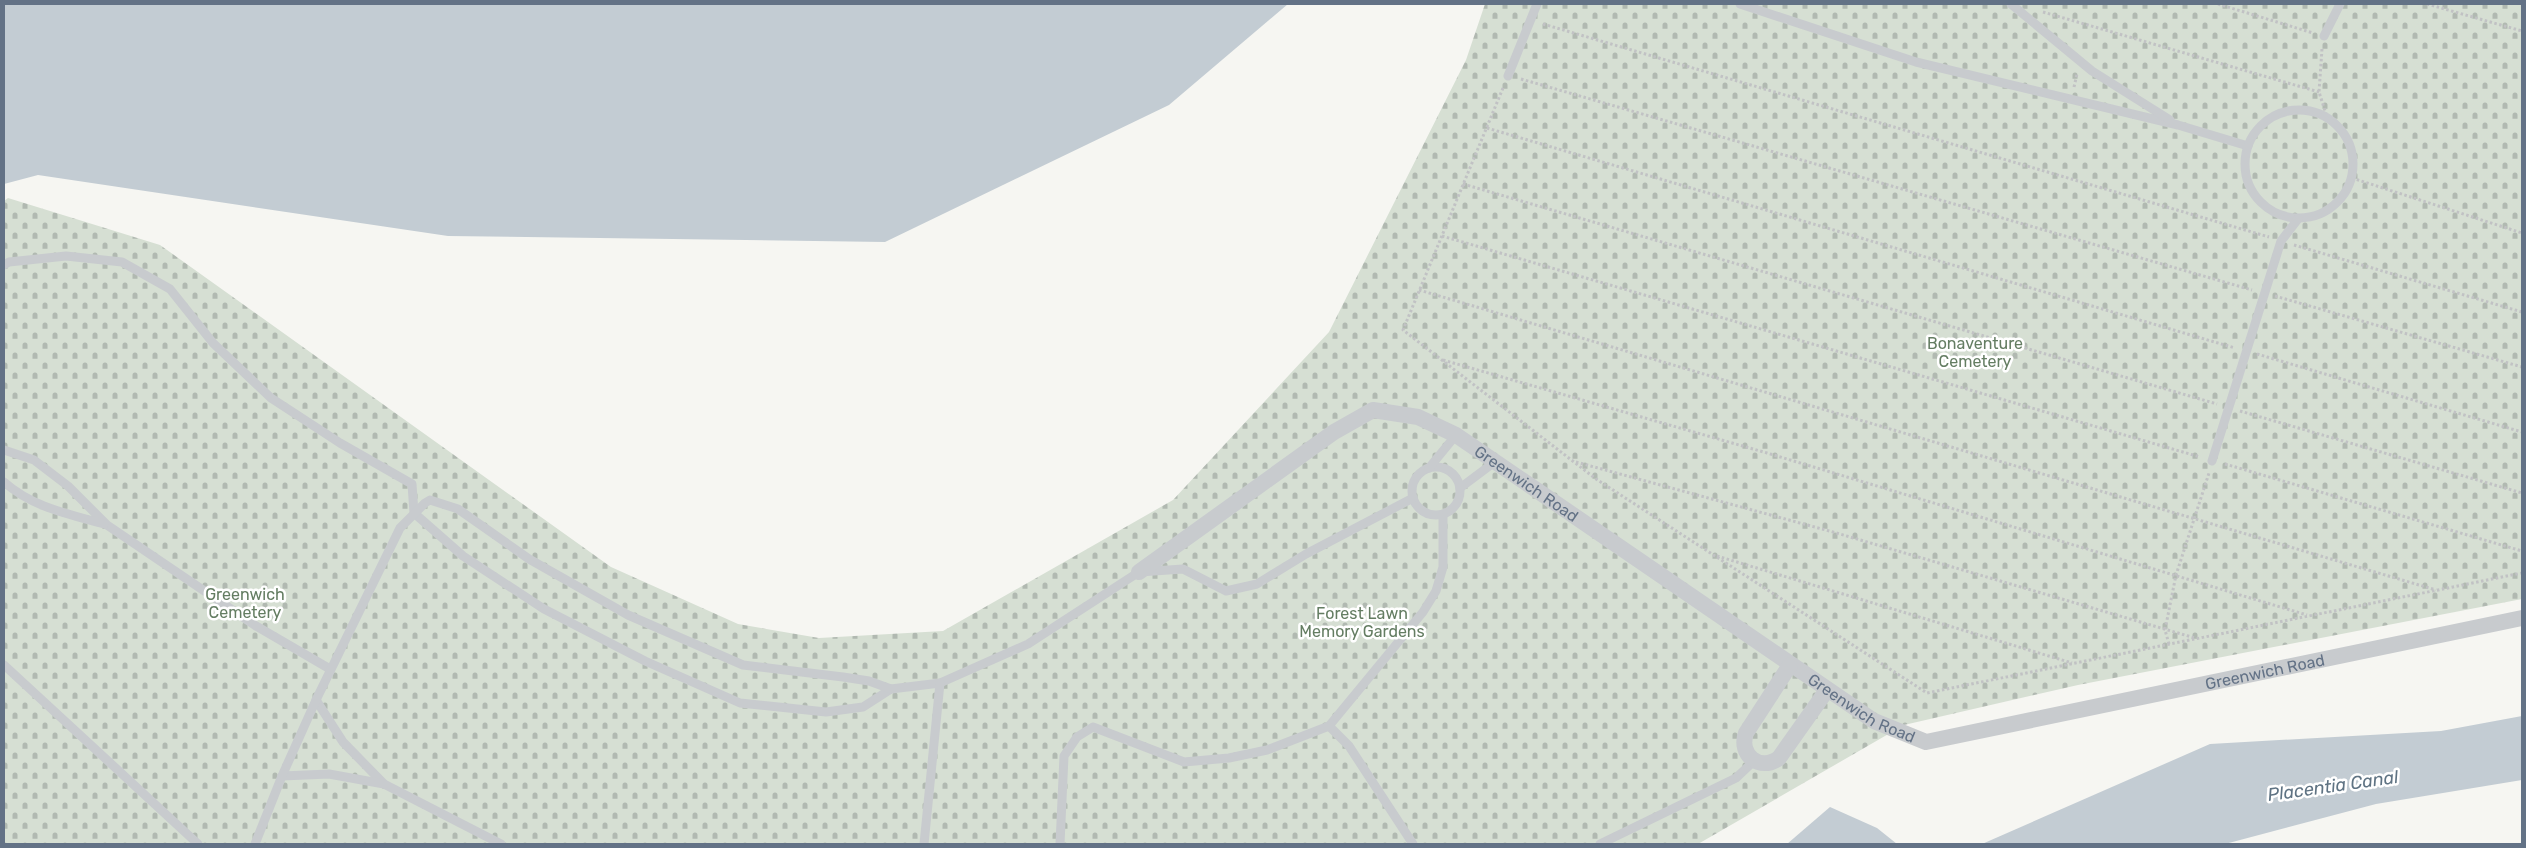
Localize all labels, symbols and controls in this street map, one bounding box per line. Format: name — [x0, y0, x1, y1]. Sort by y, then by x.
park label: Bonaventure Cemetery — [1927, 334, 2023, 371]
street label: Greenwich Road — [1471, 441, 1582, 525]
park label: Greenwich Cemetery — [205, 585, 285, 622]
park label: Forest Lawn Memory Gardens — [1299, 604, 1425, 641]
street label: Greenwich Road — [2203, 650, 2326, 693]
street label: Greenwich Road — [1805, 669, 1918, 746]
water label: Placentia Canal — [2266, 766, 2400, 806]

